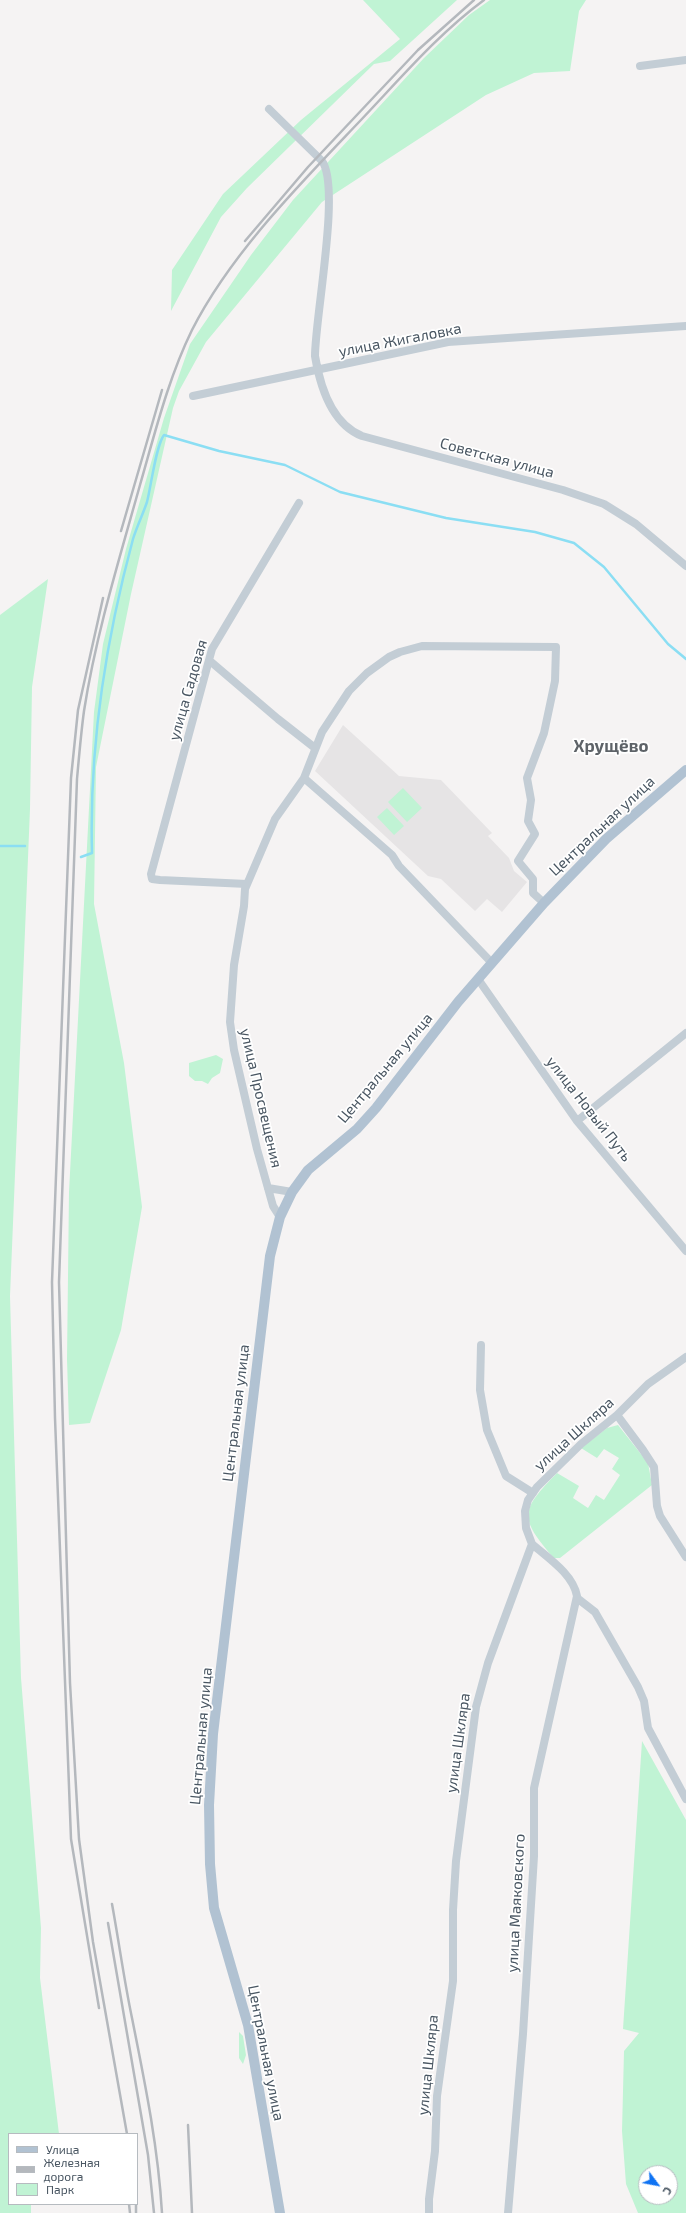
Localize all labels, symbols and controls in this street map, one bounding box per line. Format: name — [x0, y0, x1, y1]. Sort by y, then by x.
street label: улица Жигаловка — [337, 319, 463, 361]
street label: Советская улица — [438, 434, 556, 482]
street label: улица Садовая — [165, 637, 211, 743]
district label: Хрущёво — [574, 736, 648, 756]
street label: Центральная улица — [545, 772, 659, 880]
street label: Центральная улица — [334, 1009, 436, 1127]
street label: улица Просвещения — [236, 1027, 286, 1169]
street label: улица Новый Путь — [542, 1053, 636, 1165]
street label: Центральная улица — [219, 1343, 253, 1483]
street label: улица Шкляра — [531, 1394, 617, 1474]
street label: Центральная улица — [186, 1666, 216, 1806]
street label: улица Шкляра — [442, 1692, 474, 1794]
street label: улица Маяковского — [503, 1833, 529, 1973]
street label: Центральная улица — [244, 1983, 288, 2123]
street label: улица Шкляра — [414, 2014, 442, 2116]
legend — [8, 2133, 138, 2205]
text: Улица — [46, 2142, 79, 2156]
text: Железная дорога — [43, 2155, 100, 2183]
north arrow — [638, 2165, 678, 2205]
text: Парк — [46, 2182, 74, 2196]
text: С — [661, 2185, 675, 2197]

